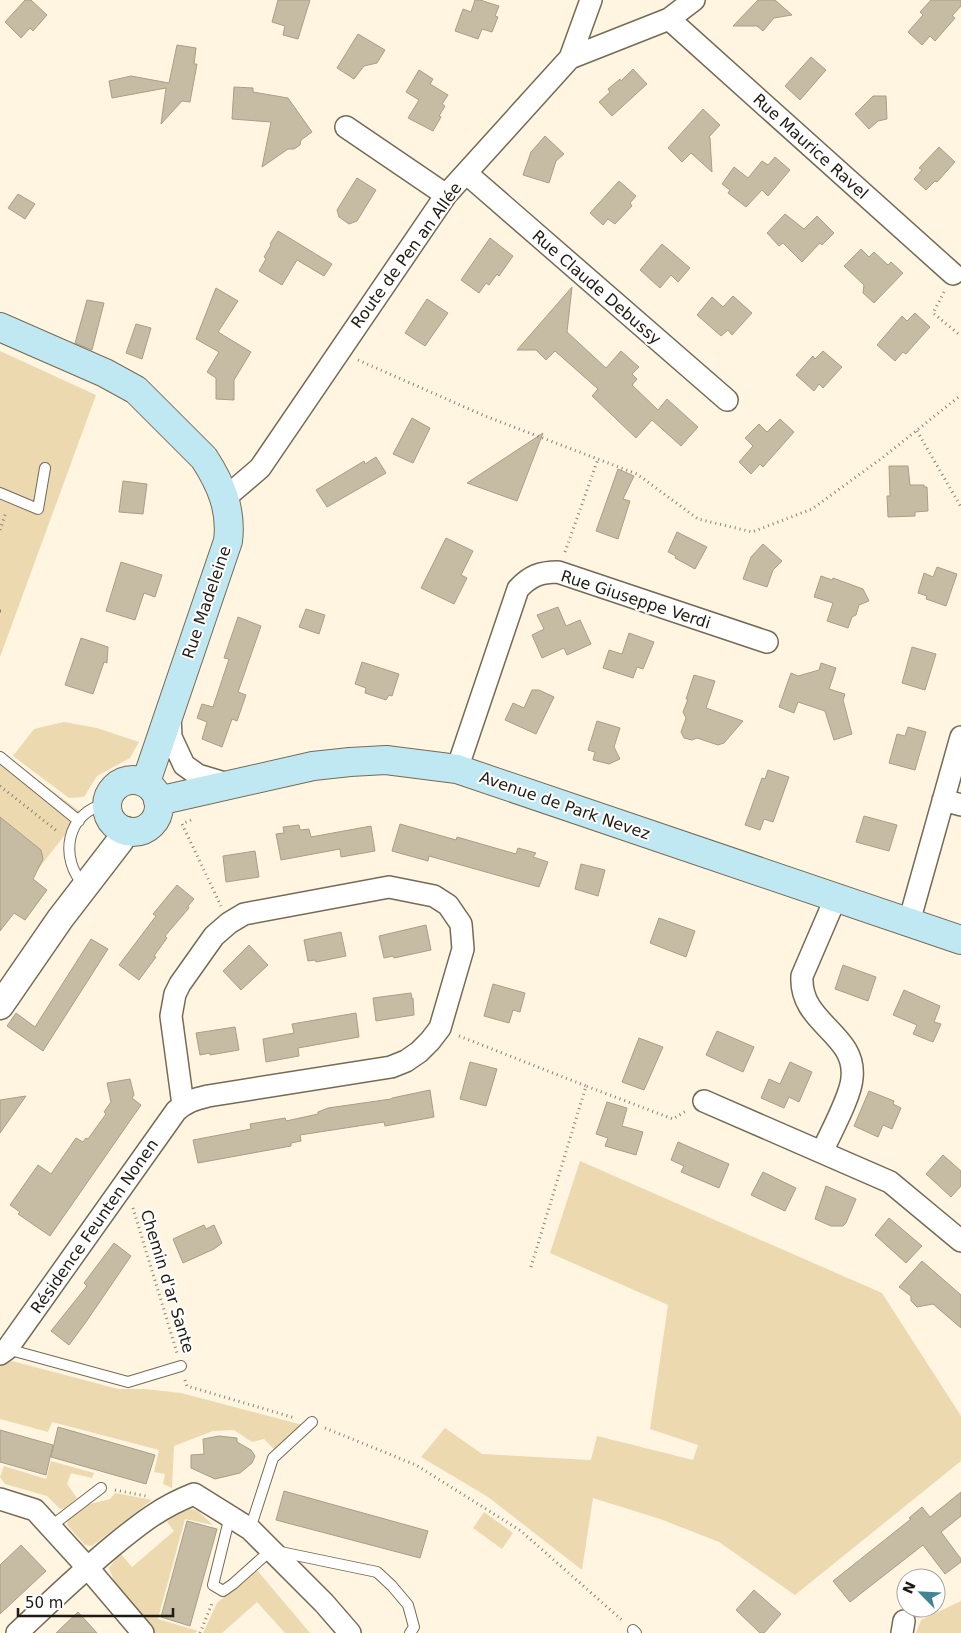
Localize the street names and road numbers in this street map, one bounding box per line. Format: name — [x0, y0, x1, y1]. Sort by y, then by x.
street label: Rue Maurice Ravel — [749, 90, 872, 203]
street label: Route de Pen an Allée — [347, 179, 466, 332]
street label: Rue Claude Debussy — [528, 226, 665, 349]
street label: Rue Madeleine — [178, 543, 235, 661]
street label: Rue Giuseppe Verdi — [559, 566, 713, 633]
street label: Avenue de Park Nevez — [477, 767, 652, 844]
street label: Résidence Feunten Nonen — [27, 1135, 162, 1317]
street label: Chemin d'ar Sante — [137, 1207, 198, 1355]

